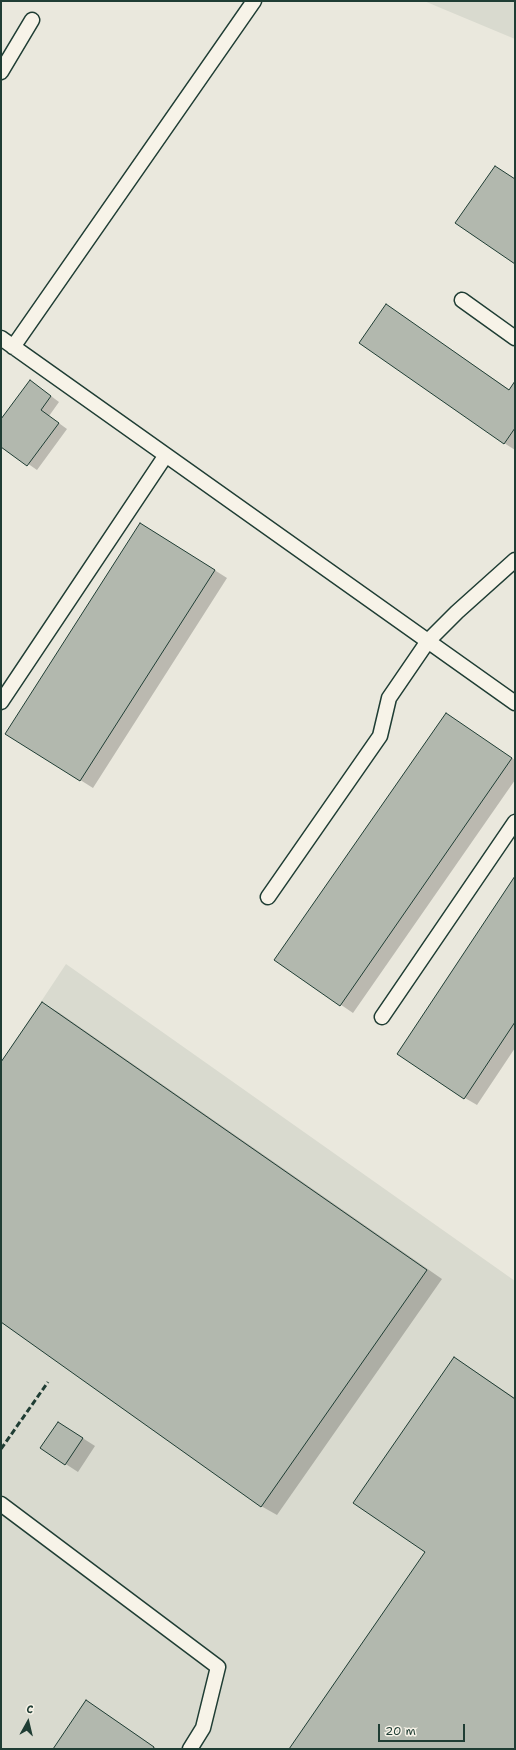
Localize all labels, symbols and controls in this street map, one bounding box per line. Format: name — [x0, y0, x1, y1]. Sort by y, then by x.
north arrow — [8, 1702, 48, 1742]
text: С — [25, 1702, 34, 1718]
scale bar — [380, 1716, 467, 1742]
text: 20 m — [385, 1723, 416, 1739]

